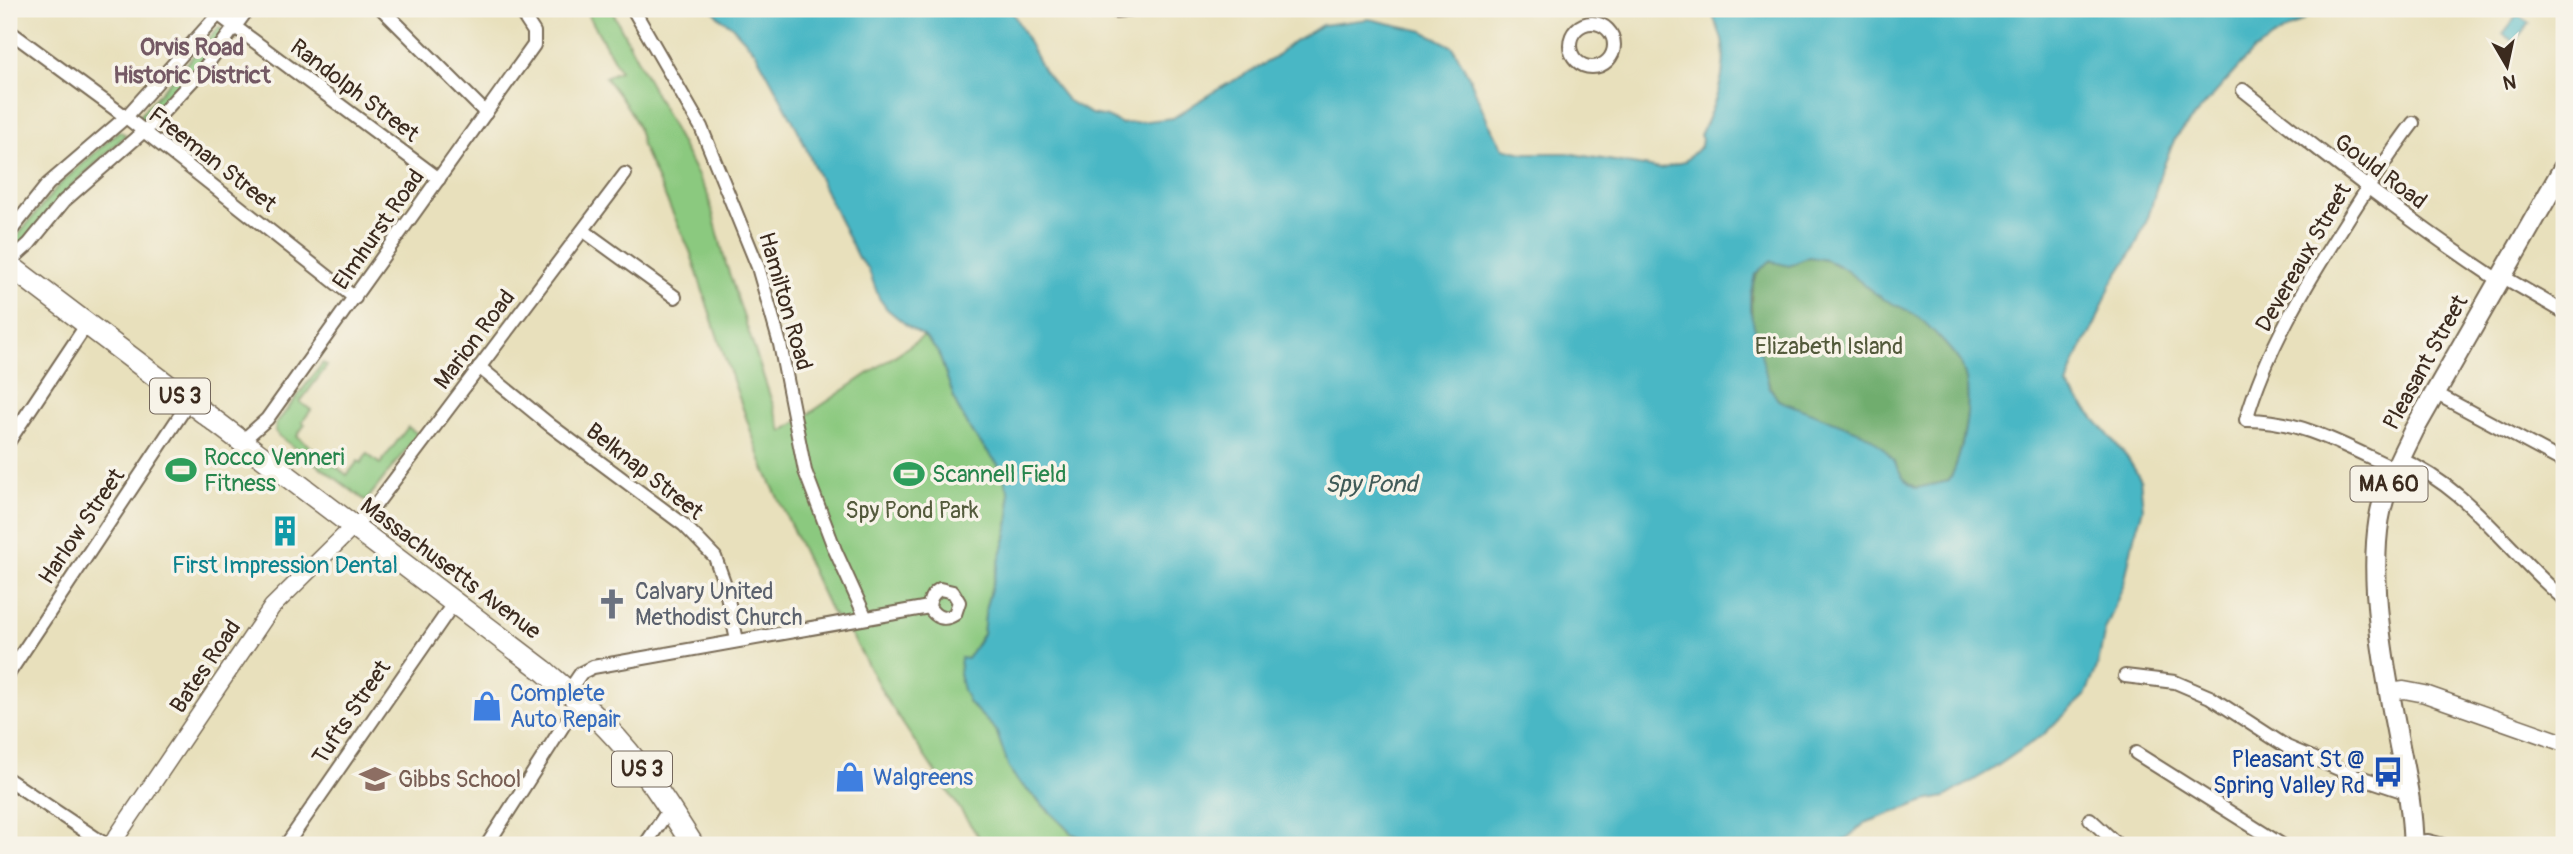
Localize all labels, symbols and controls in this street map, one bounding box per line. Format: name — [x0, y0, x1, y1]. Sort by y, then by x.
street label: Randolph Street — [284, 32, 425, 149]
north arrow — [2472, 32, 2542, 102]
district label: Orvis Road Historic District — [113, 33, 272, 90]
text: N — [2501, 69, 2518, 95]
street label: Freeman Street — [143, 100, 283, 219]
street label: Gould Road — [2329, 127, 2433, 216]
street label: Elmhurst Road — [326, 163, 431, 295]
street label: Devereaux Street — [2249, 177, 2358, 337]
street label: Hamilton Road — [752, 229, 819, 374]
street label: Marion Road — [428, 284, 521, 395]
street label: Pleasant Street — [2376, 289, 2475, 435]
park label: Elizabeth Island — [1755, 332, 1903, 361]
road number: US 3 — [150, 378, 210, 414]
street label: Belknap Street — [580, 416, 710, 527]
place label: Rocco Venneri Fitness — [204, 443, 345, 498]
sports icon: Rocco Venneri Fitness — [164, 453, 198, 487]
sports icon: Scannell Field — [892, 457, 926, 491]
place label: Scannell Field — [932, 460, 1066, 489]
street label: Harlow Street — [32, 462, 131, 590]
road number: MA 60 — [2350, 466, 2428, 502]
water label: Spy Pond — [1325, 470, 1420, 499]
street label: Massachusetts Avenue — [355, 491, 547, 646]
park label: Spy Pond Park — [845, 496, 979, 525]
building icon: First Impression Dental — [268, 514, 302, 548]
place label: First Impression Dental — [172, 551, 398, 580]
place label: Calvary United Methodist Church — [635, 577, 802, 632]
church icon: Calvary United Methodist Church — [595, 587, 629, 621]
street label: Bates Road — [164, 614, 247, 719]
street label: Tufts Street — [306, 654, 397, 770]
place label: Complete Auto Repair — [510, 679, 621, 734]
shop icon: Complete Auto Repair — [470, 689, 504, 723]
place label: Pleasant St @ Spring Valley Rd — [2213, 745, 2365, 800]
road number: US 3 — [612, 752, 672, 786]
bus stop icon: Pleasant St @ Spring Valley Rd — [2371, 755, 2405, 789]
shop icon: Walgreens — [833, 760, 867, 794]
school or university icon: Gibbs School — [358, 762, 392, 796]
place label: Walgreens — [873, 763, 973, 792]
place label: Gibbs School — [398, 765, 521, 794]

